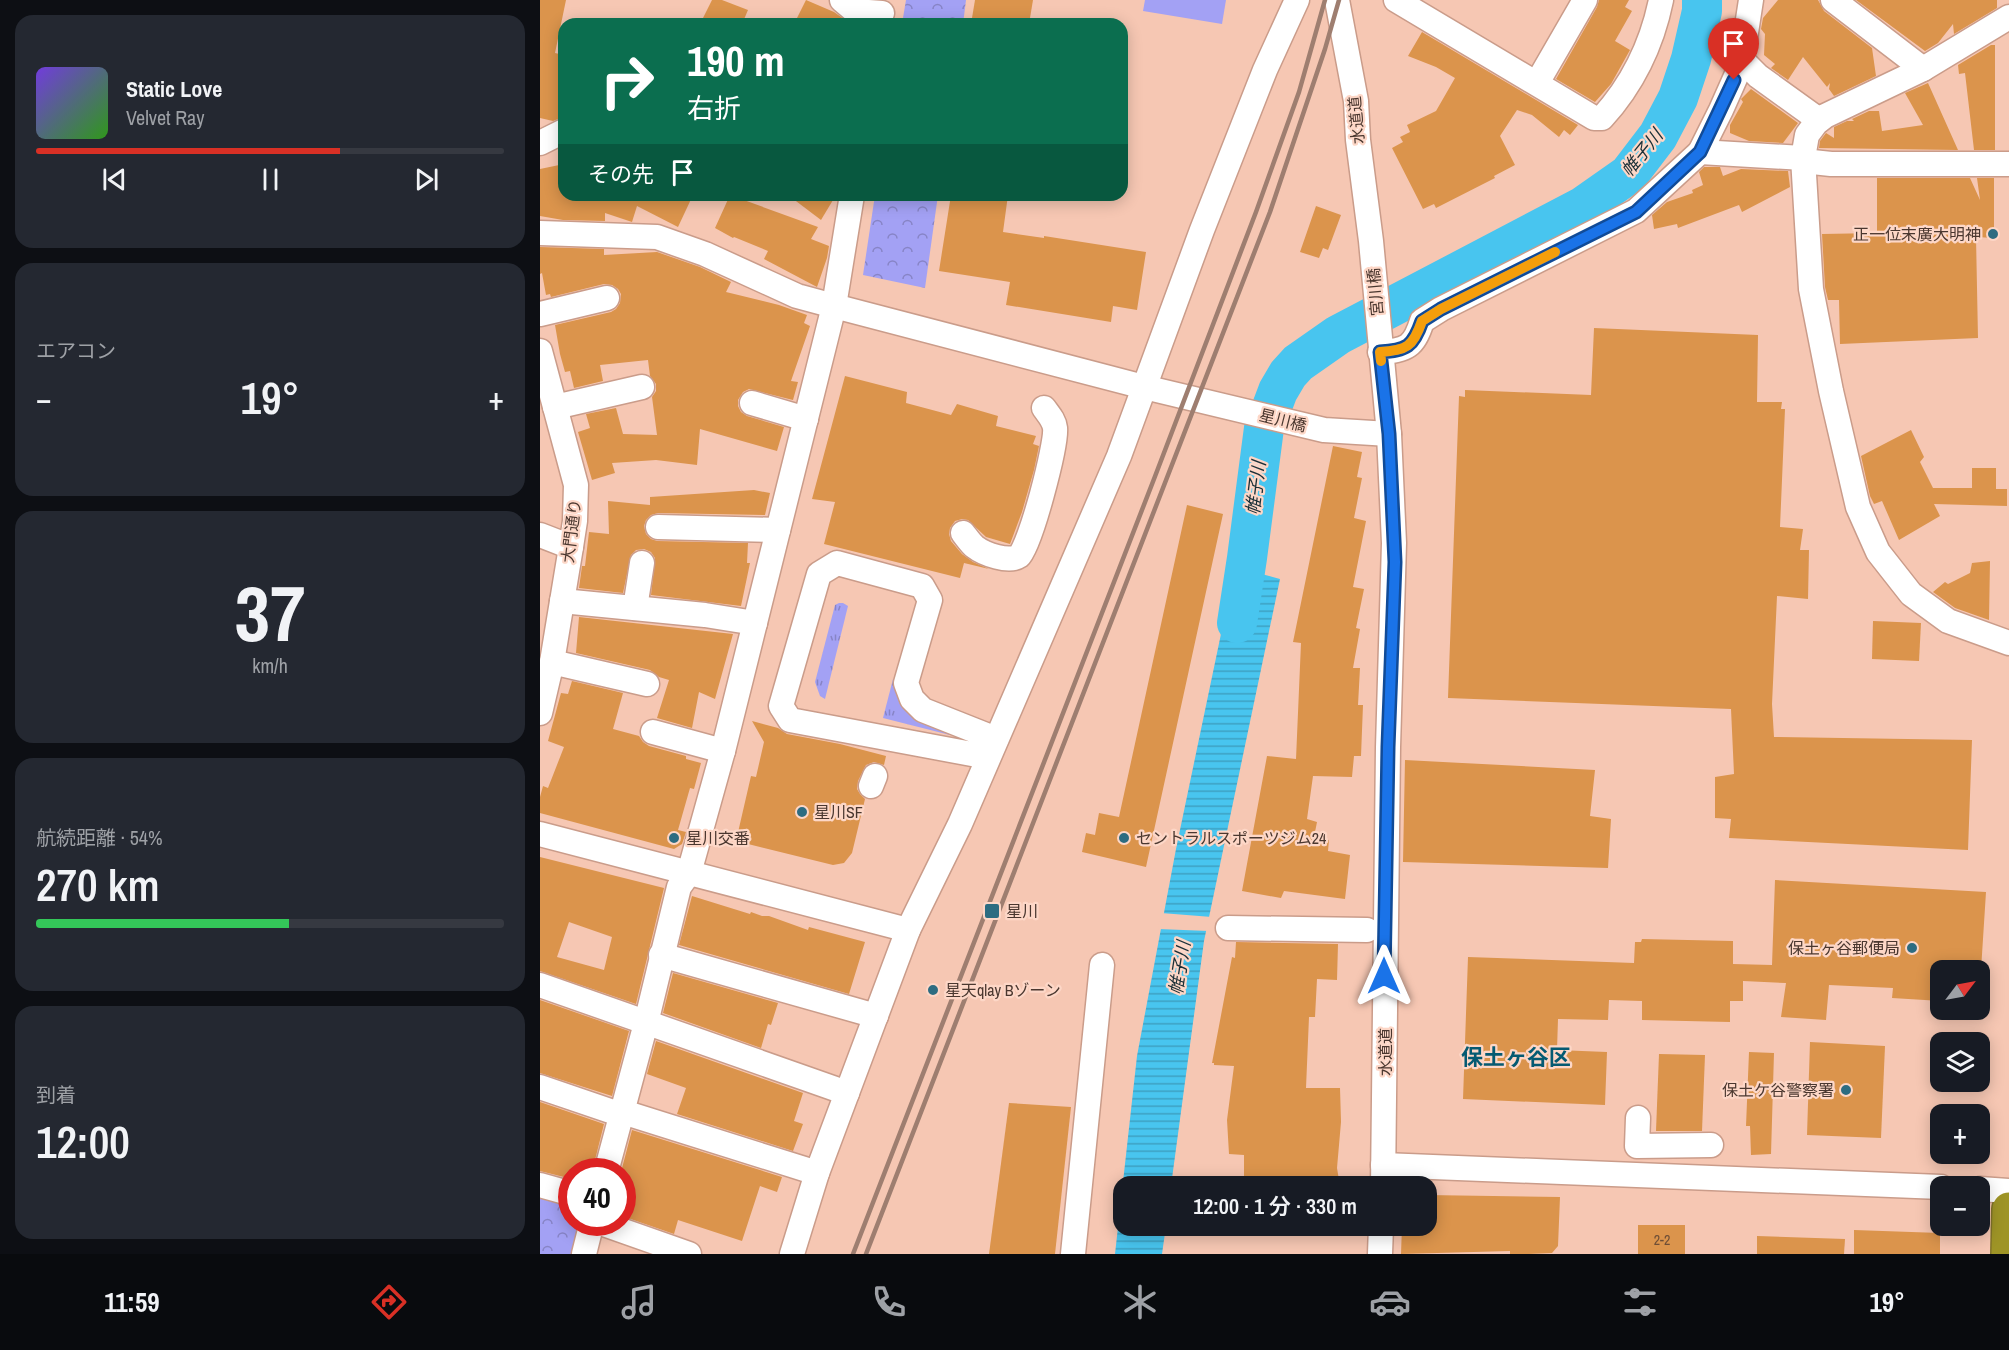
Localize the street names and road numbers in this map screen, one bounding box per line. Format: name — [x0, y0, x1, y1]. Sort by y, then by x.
street label: 水道道 — [1343, 95, 1369, 145]
street label: 宮川橋 — [1362, 267, 1388, 317]
street label: 星川橋 — [1257, 404, 1309, 436]
street label: 大門通り — [556, 498, 586, 564]
street label: 水道道 — [1374, 1028, 1396, 1076]

